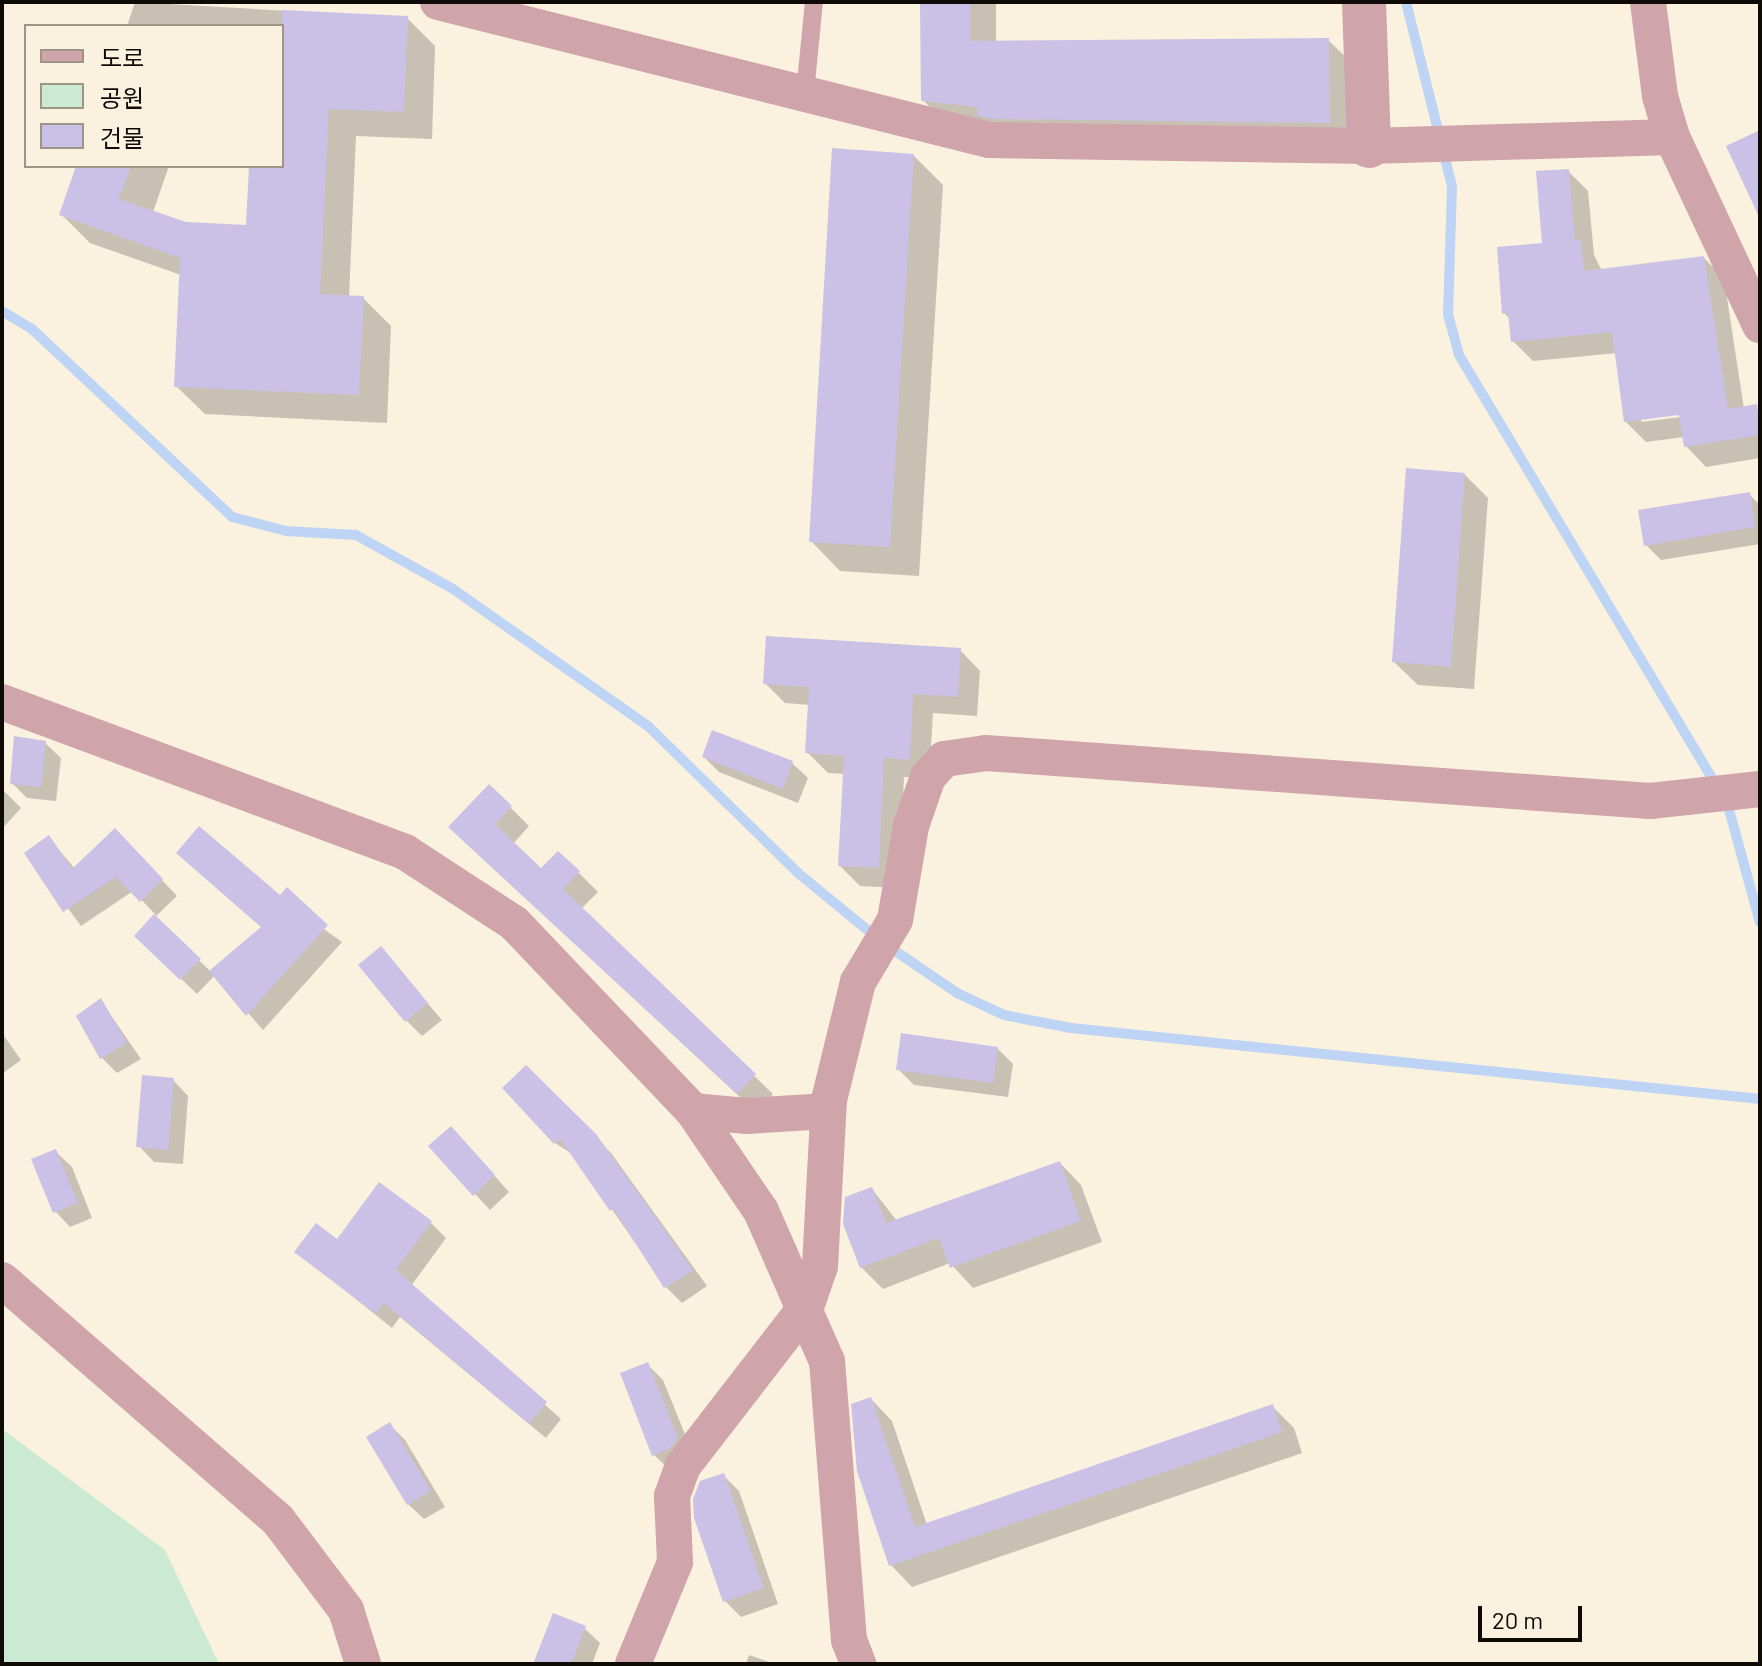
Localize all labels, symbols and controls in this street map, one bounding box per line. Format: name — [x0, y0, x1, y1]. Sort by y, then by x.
legend — [24, 24, 284, 168]
text: 도로 — [100, 43, 144, 72]
text: 공원 — [100, 83, 144, 112]
text: 건물 — [100, 123, 144, 152]
scale bar — [1482, 1590, 1586, 1640]
text: 20 m — [1492, 1605, 1543, 1634]

